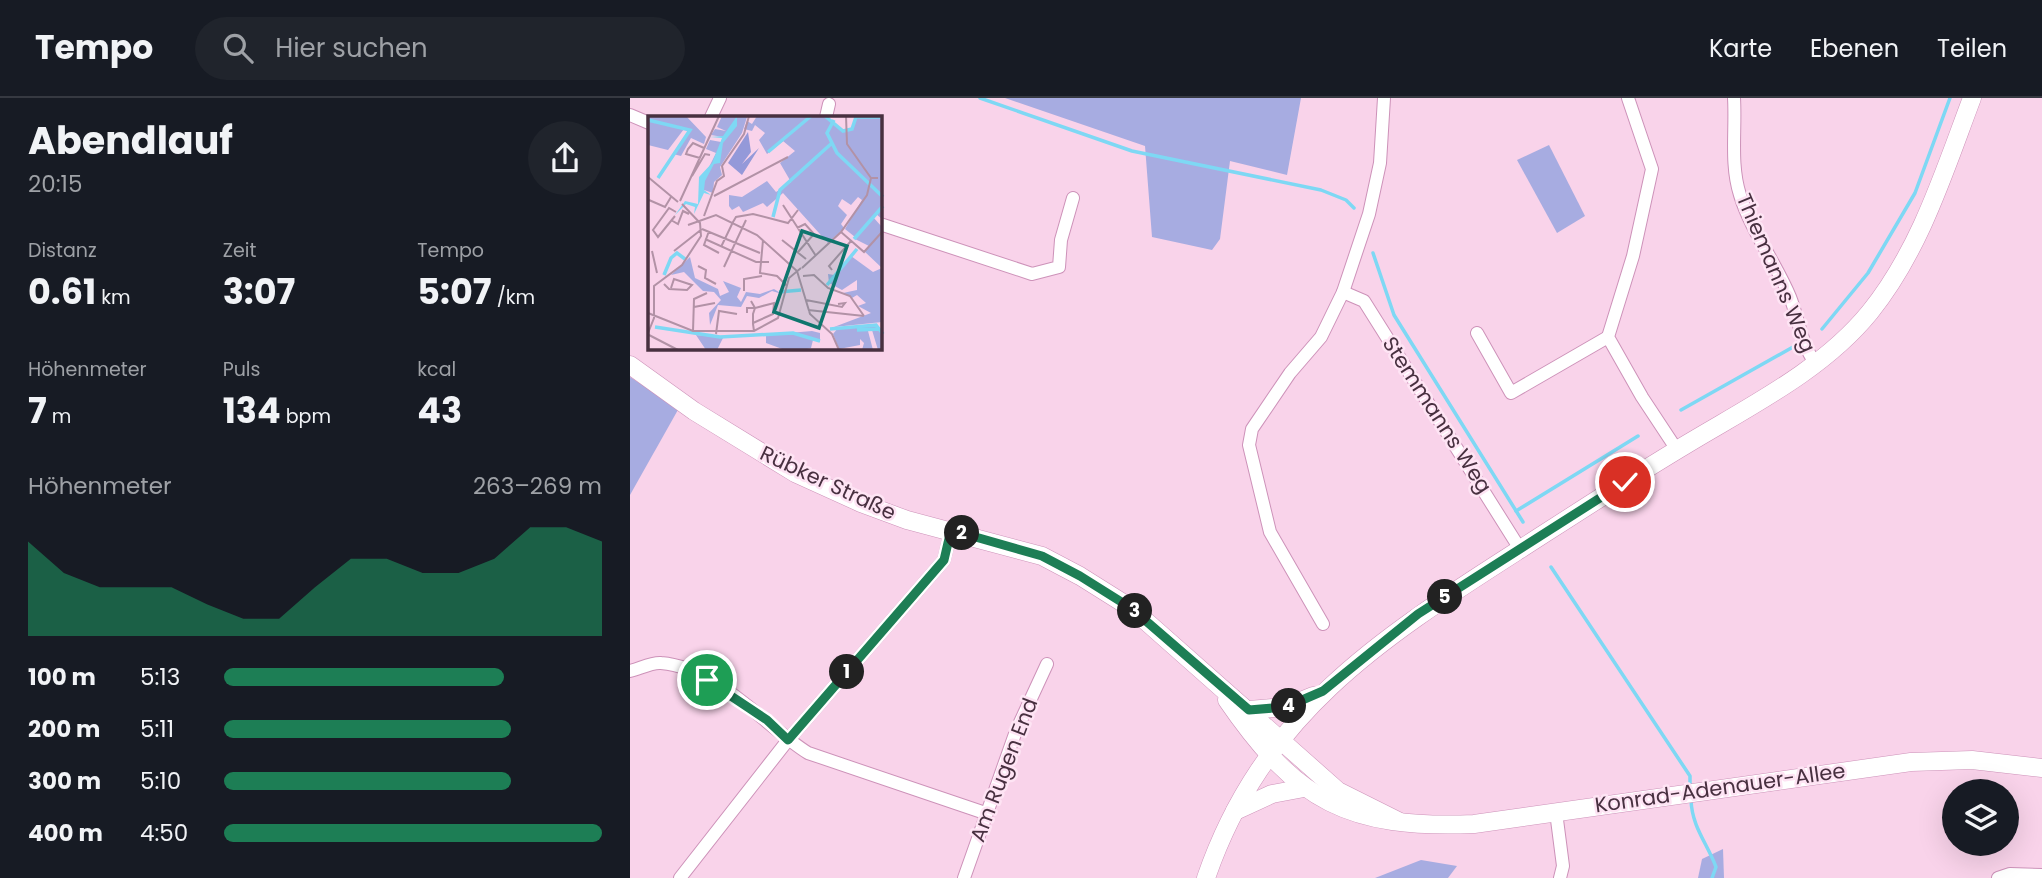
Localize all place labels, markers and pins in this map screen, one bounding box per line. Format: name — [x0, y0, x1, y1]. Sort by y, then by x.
pin — [1595, 452, 1655, 512]
pin: 2 — [944, 516, 980, 550]
pin: 5 — [1428, 580, 1462, 614]
pin: 3 — [1118, 594, 1152, 628]
pin — [677, 650, 737, 710]
pin: 1 — [830, 654, 864, 690]
pin: 4 — [1272, 688, 1306, 724]

